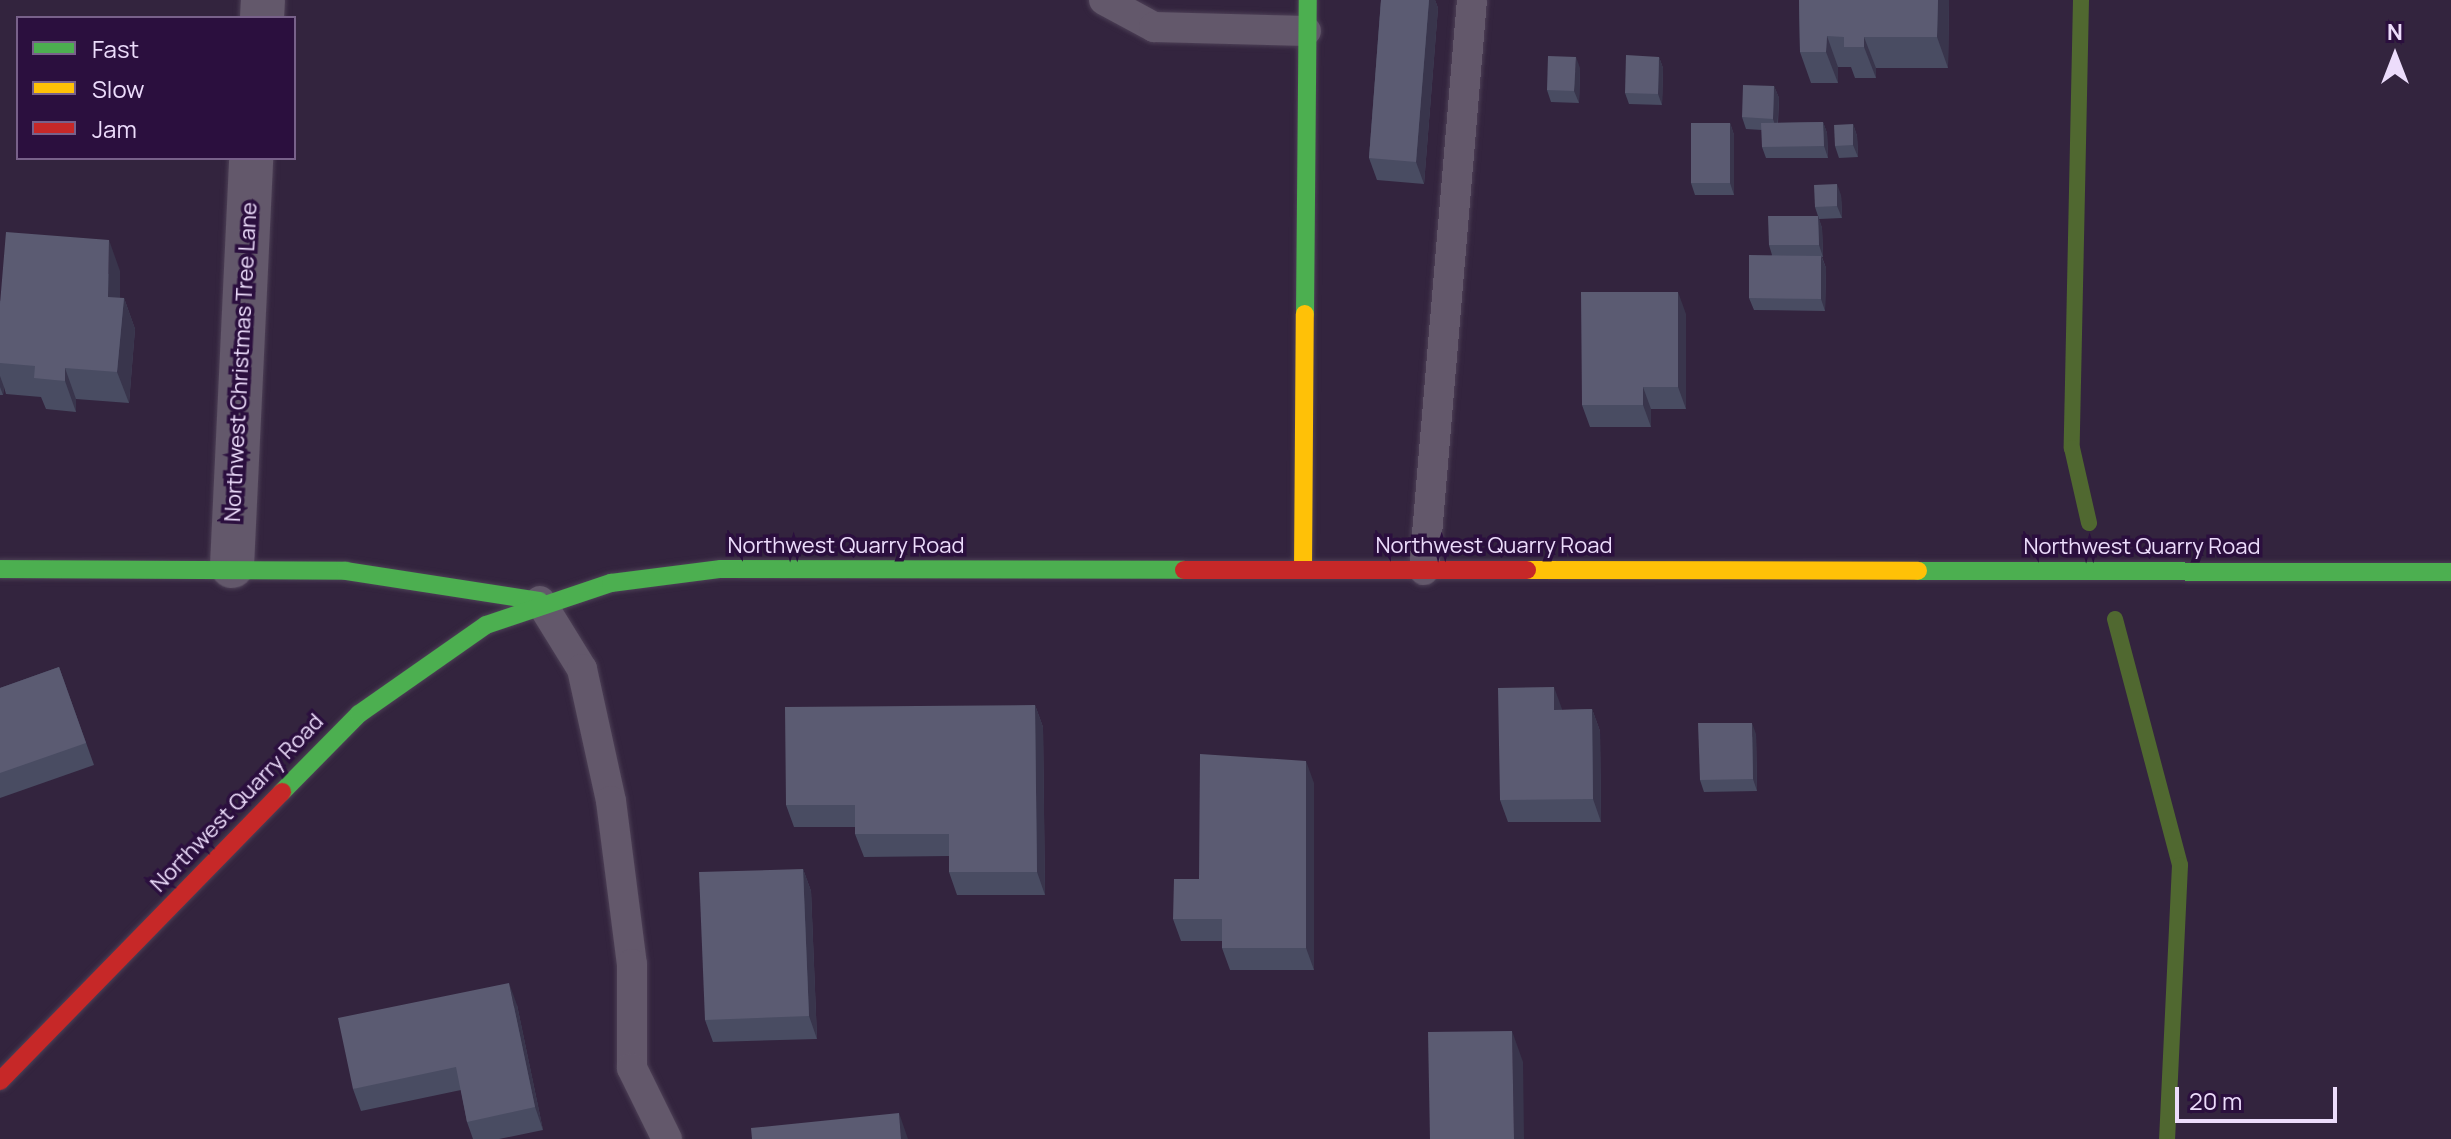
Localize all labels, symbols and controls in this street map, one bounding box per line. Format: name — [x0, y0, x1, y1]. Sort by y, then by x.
legend — [16, 16, 296, 160]
north arrow — [2355, 16, 2435, 96]
text: N — [2387, 17, 2403, 47]
text: Fast — [92, 32, 139, 65]
text: Slow — [92, 72, 145, 105]
text: Jam — [92, 112, 137, 145]
street label: Northwest Christmas Tree Lane — [219, 201, 263, 523]
street label: Northwest Quarry Road — [727, 533, 965, 559]
street label: Northwest Quarry Road — [1375, 533, 1613, 559]
street label: Northwest Quarry Road — [2023, 534, 2261, 560]
street label: Northwest Quarry Road — [145, 709, 329, 897]
scale bar — [2179, 1071, 2341, 1121]
text: 20 m — [2189, 1084, 2242, 1117]

